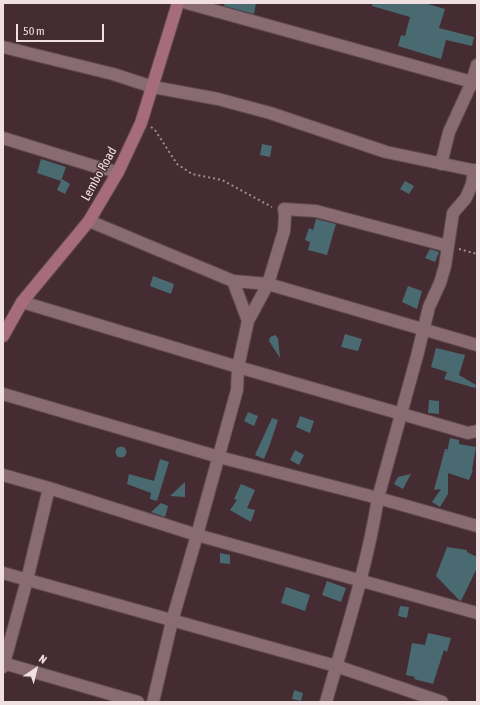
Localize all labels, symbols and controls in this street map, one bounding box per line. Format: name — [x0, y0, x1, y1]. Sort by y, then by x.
scale bar — [18, 16, 106, 42]
text: 50 m — [23, 24, 45, 38]
street label: Lembo Road — [78, 144, 120, 204]
north arrow — [16, 649, 56, 689]
text: N — [37, 652, 49, 666]

